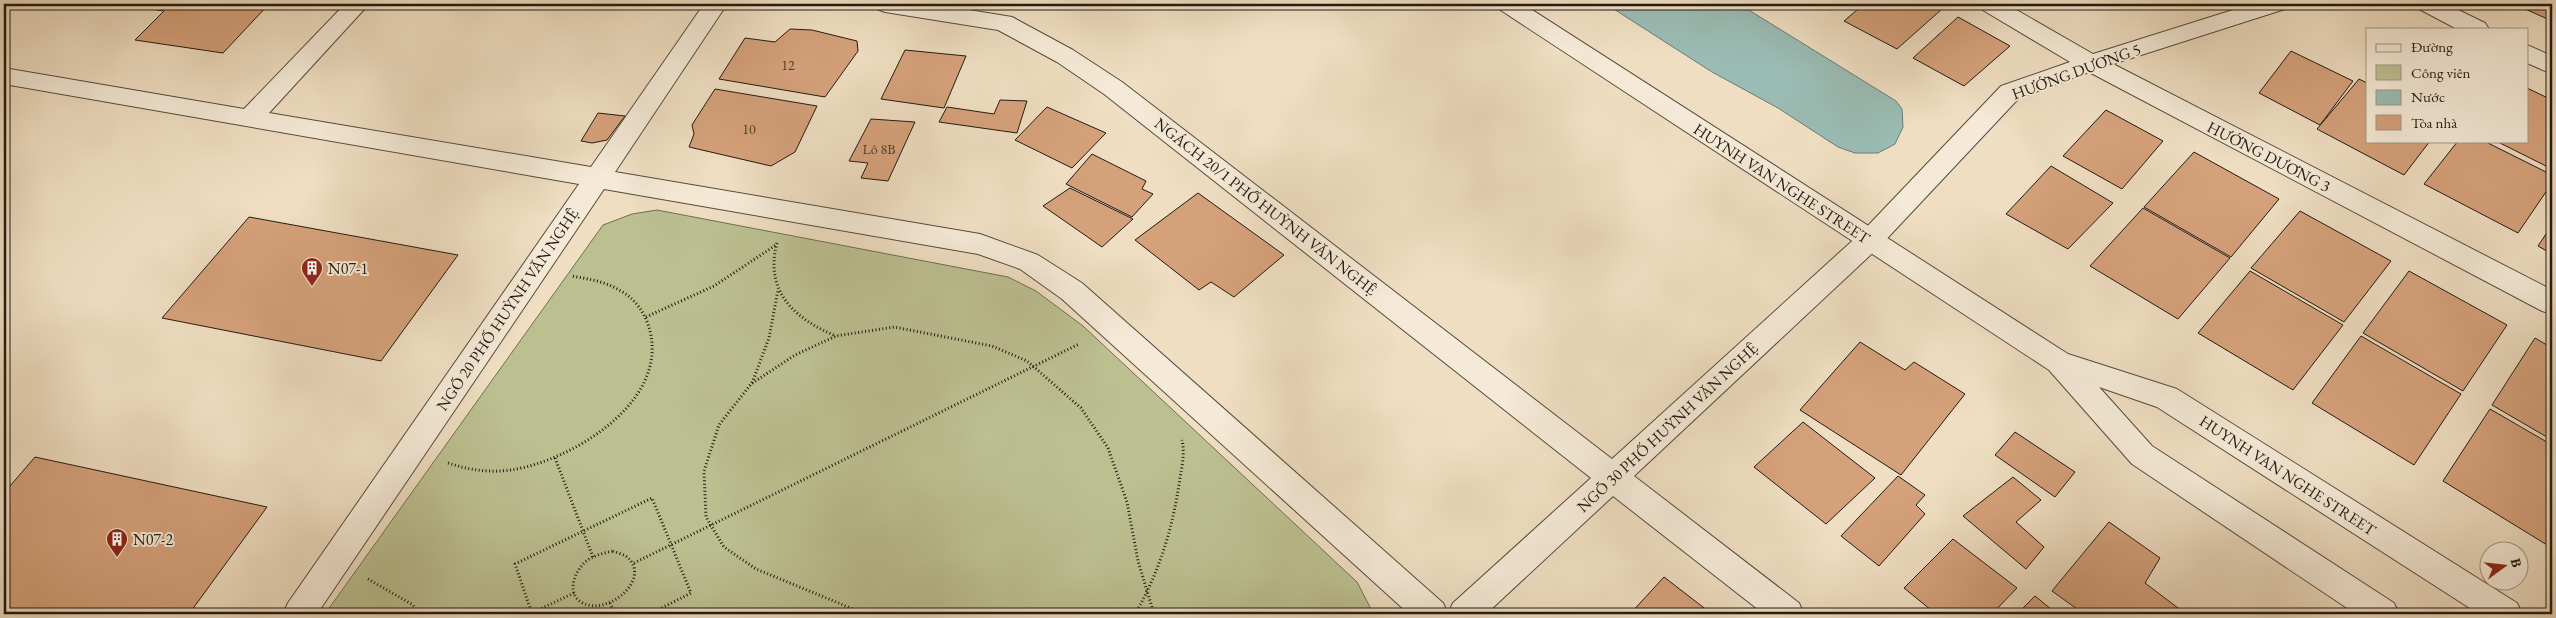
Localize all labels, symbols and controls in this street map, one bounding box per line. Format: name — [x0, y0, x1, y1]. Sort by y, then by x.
legend — [2366, 28, 2528, 142]
text: Đường — [2411, 37, 2453, 56]
street label: HƯỚNG DƯƠNG 5 — [2009, 38, 2144, 105]
house number: 12 — [781, 56, 795, 74]
text: Công viên — [2411, 63, 2471, 82]
text: Nước — [2411, 87, 2445, 106]
street label: NGÁCH 20/1 PHỐ HUỲNH VĂN NGHỆ — [1150, 113, 1381, 300]
text: Tòa nhà — [2411, 113, 2457, 132]
street label: HƯỚNG DƯƠNG 3 — [2204, 116, 2334, 197]
street label: HUYNH VAN NGHE STREET — [1689, 118, 1874, 249]
house number: 10 — [742, 120, 756, 138]
house number: Lô 8B — [863, 140, 895, 158]
street label: NGÕ 20 PHỐ HUỲNH VĂN NGHỆ — [432, 204, 583, 415]
building icon: N07-1 — [300, 256, 324, 287]
place label: N07-1 — [328, 258, 368, 279]
street label: NGÕ 30 PHỐ HUỲNH VĂN NGHỆ — [1572, 338, 1762, 517]
street label: HUYNH VAN NGHE STREET — [2195, 410, 2380, 541]
building icon: N07-2 — [105, 527, 129, 558]
place label: N07-2 — [133, 529, 173, 550]
north arrow — [2478, 540, 2528, 590]
text: B — [2507, 556, 2526, 569]

